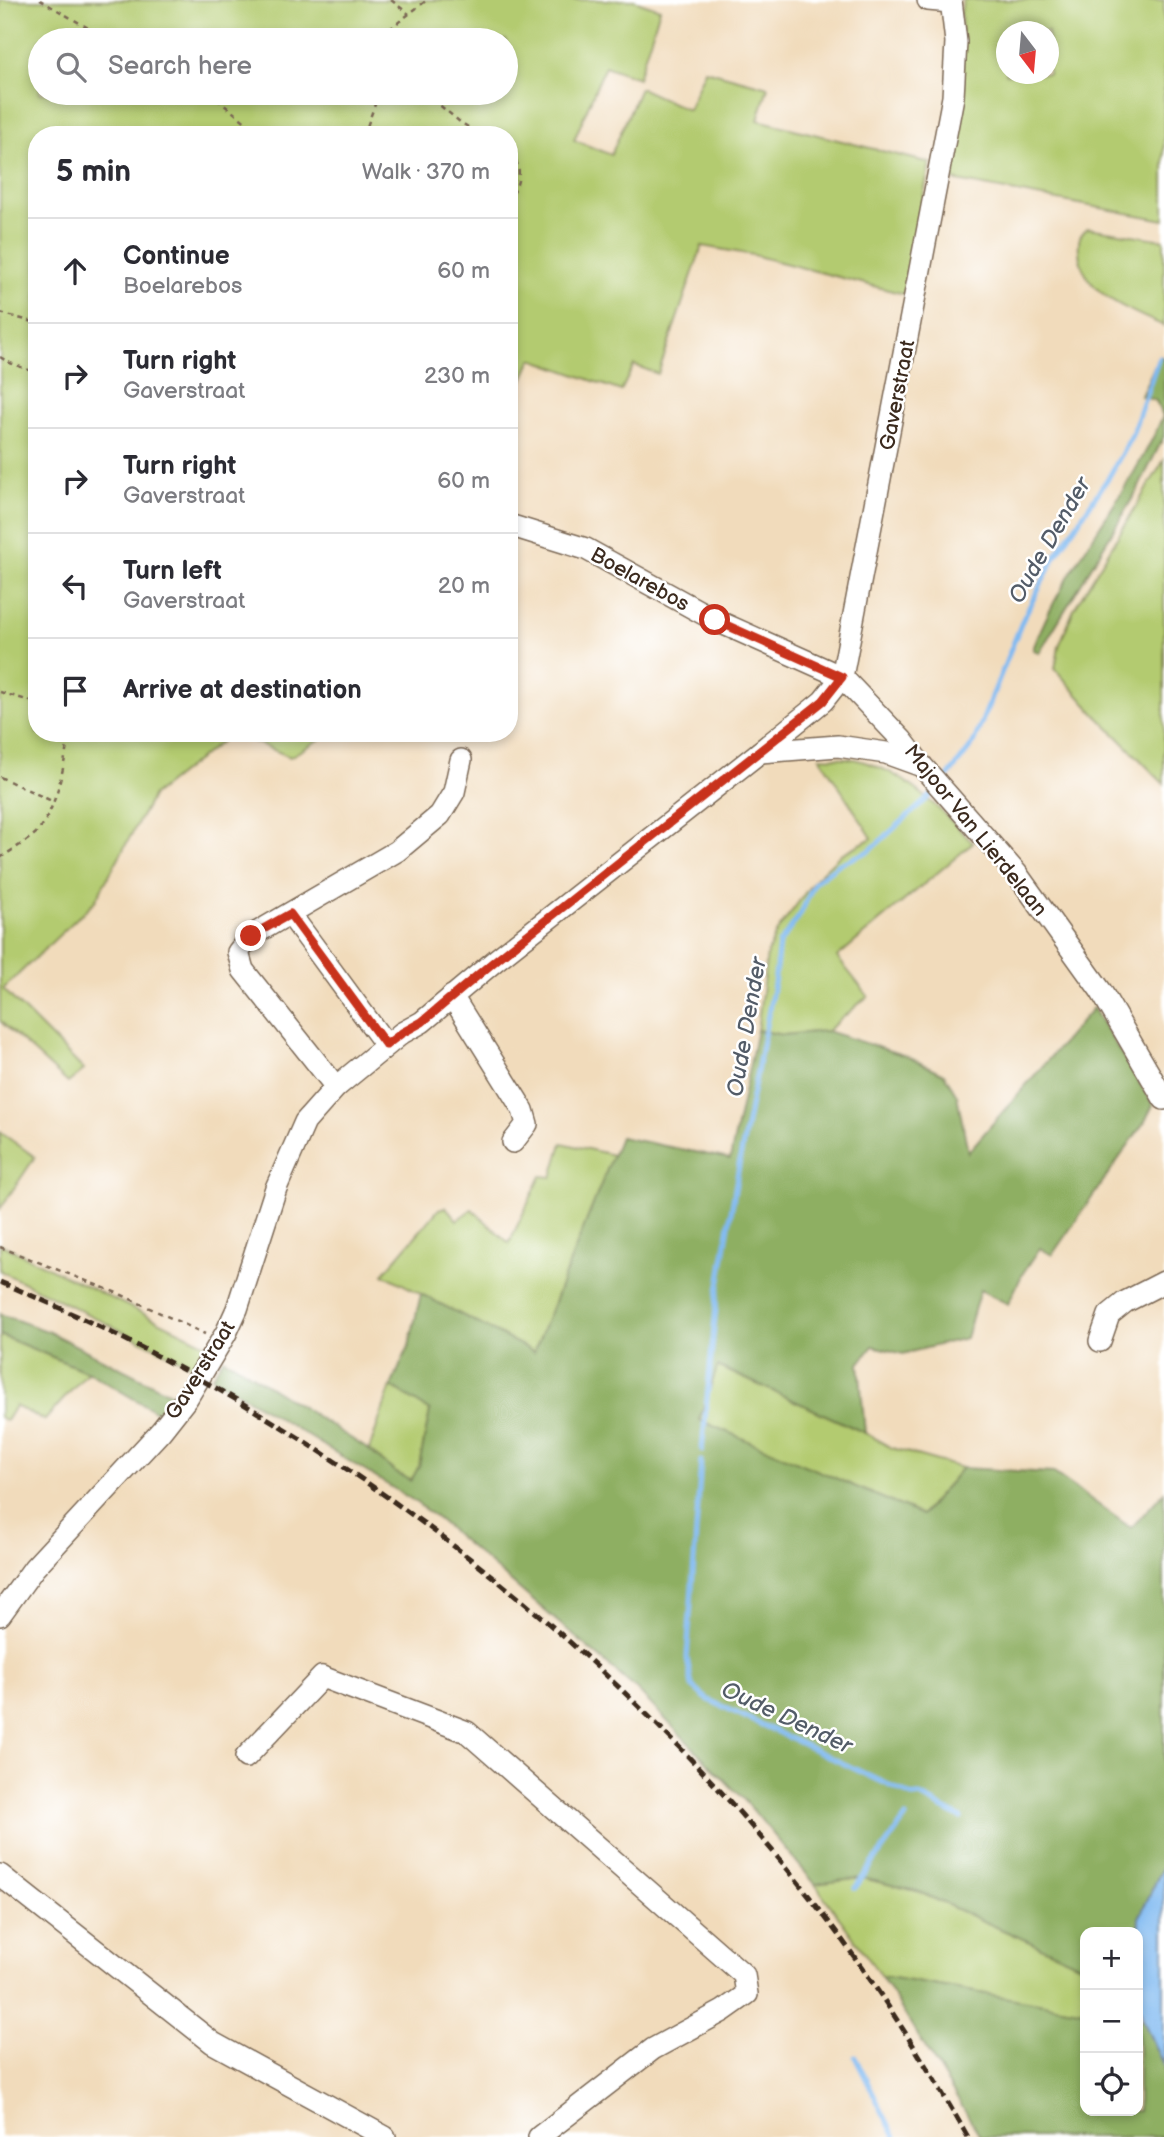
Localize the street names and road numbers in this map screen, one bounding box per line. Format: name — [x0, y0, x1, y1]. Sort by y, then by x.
street label: Gaverstraat — [875, 337, 921, 452]
street label: Boelarebos — [586, 542, 693, 617]
street label: Majoor Van Lierdelaan — [899, 739, 1052, 921]
street label: Gaverstraat — [160, 1316, 241, 1424]

